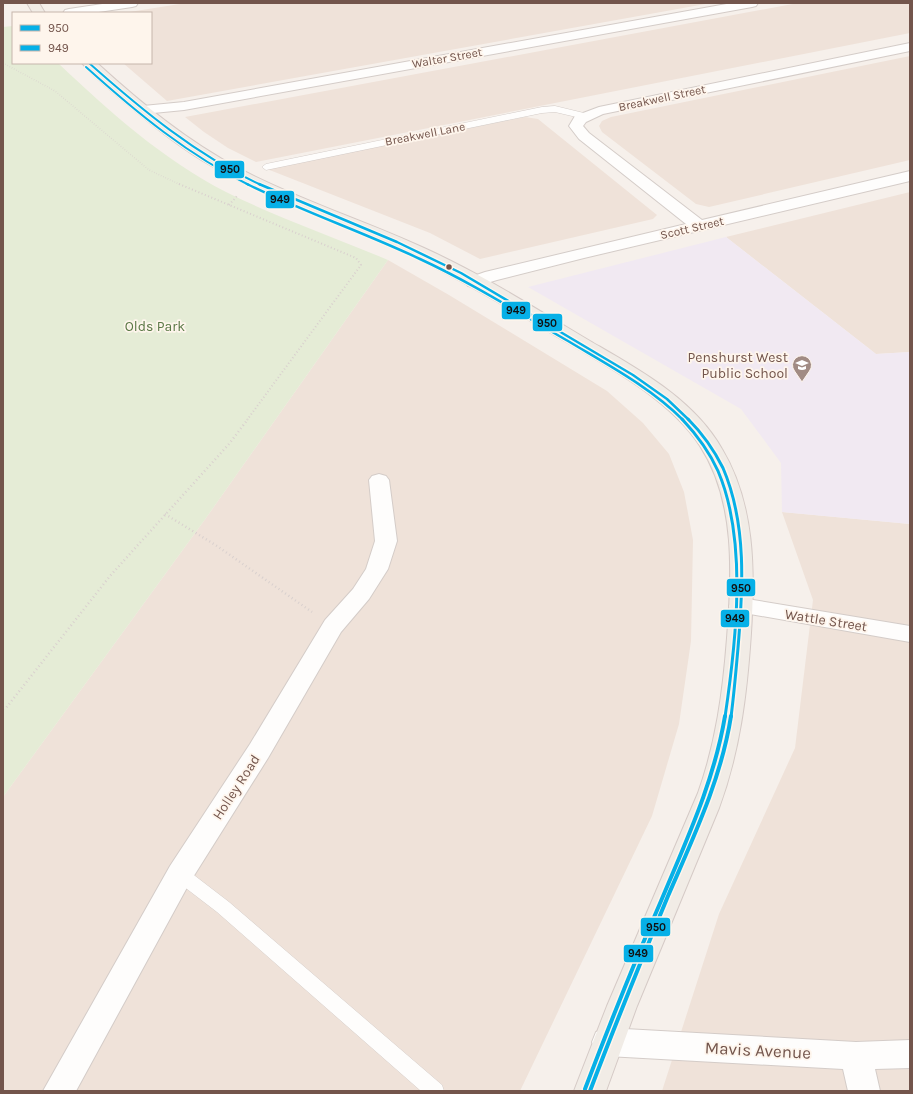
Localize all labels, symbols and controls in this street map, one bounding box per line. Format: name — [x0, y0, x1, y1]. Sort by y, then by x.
legend — [12, 12, 152, 64]
text: 950 — [48, 21, 69, 35]
text: 949 — [48, 41, 69, 55]
street label: Walter Street — [411, 45, 484, 71]
street label: Breakwell Street — [617, 82, 707, 114]
street label: Breakwell Lane — [384, 119, 466, 149]
line badge: 950 — [214, 160, 245, 179]
text: 950 — [220, 163, 240, 176]
line badge: 949 — [265, 190, 295, 209]
text: 949 — [270, 193, 290, 206]
street label: Scott Street — [659, 214, 726, 242]
unlabelled marker — [444, 262, 454, 272]
line badge: 949 — [501, 301, 531, 320]
text: 949 — [506, 304, 526, 317]
line badge: 950 — [532, 313, 563, 332]
text: 950 — [537, 317, 557, 330]
park label: Olds Park — [125, 318, 185, 335]
place label: Penshurst West Public School — [687, 349, 788, 382]
school or university icon: Penshurst West Public School — [791, 354, 813, 382]
line badge: 950 — [726, 578, 756, 597]
text: 950 — [731, 582, 751, 595]
street label: Wattle Street — [784, 606, 868, 635]
line badge: 949 — [720, 609, 750, 628]
text: 949 — [725, 612, 745, 625]
street label: Holley Road — [209, 752, 264, 823]
line badge: 950 — [640, 917, 671, 937]
text: 950 — [646, 921, 666, 934]
line badge: 949 — [623, 944, 654, 963]
text: 949 — [628, 947, 648, 960]
street label: Mavis Avenue — [704, 1037, 812, 1063]

